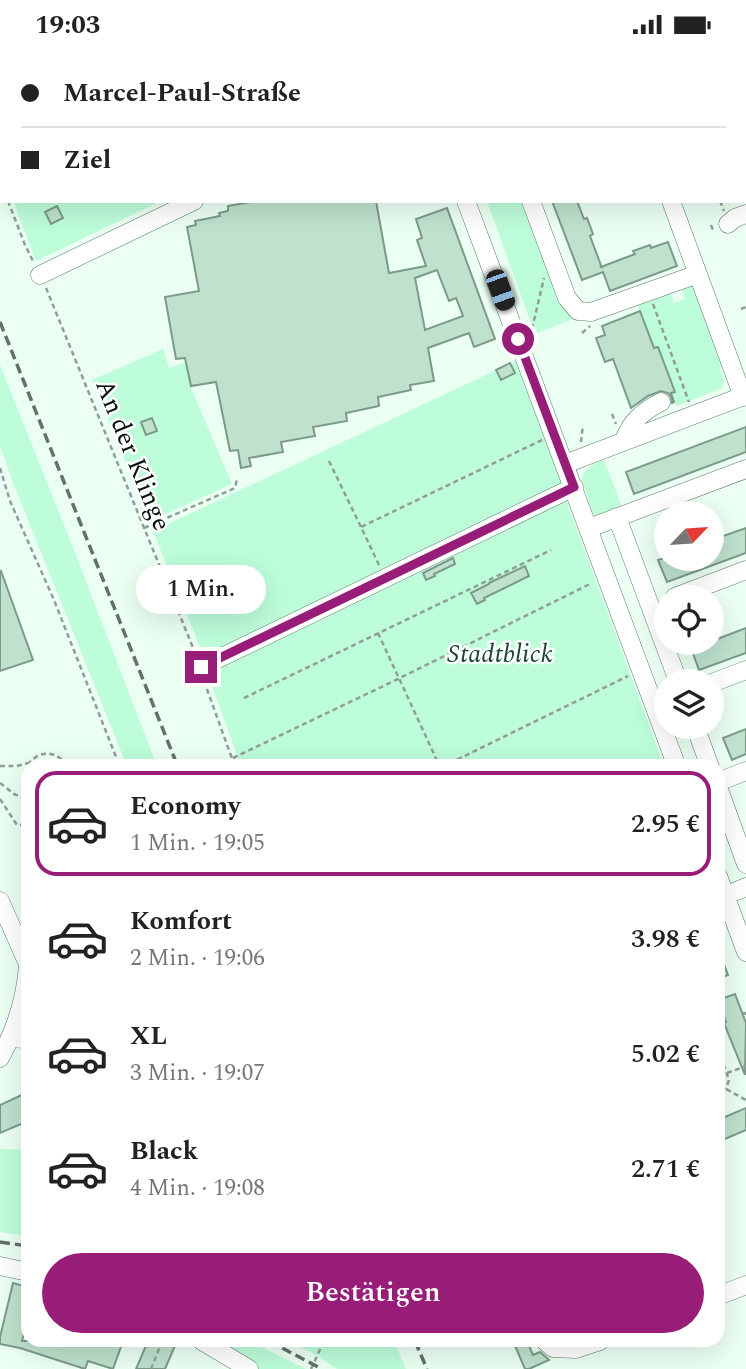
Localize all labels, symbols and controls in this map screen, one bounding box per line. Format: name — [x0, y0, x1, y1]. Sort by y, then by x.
text: 19:03 — [35, 5, 100, 45]
text: Marcel-Paul-Straße — [63, 73, 301, 113]
text: Ziel — [63, 140, 111, 180]
car — [483, 267, 518, 313]
route start — [502, 323, 534, 355]
street label: An der Klinge — [84, 373, 182, 537]
north arrow — [654, 501, 724, 571]
map controls — [654, 501, 724, 739]
callout: 1 Min. — [136, 565, 266, 615]
text: 1 Min. — [167, 572, 235, 607]
button: locate — [654, 585, 724, 655]
park label: Stadtblick — [447, 634, 553, 674]
route end — [185, 651, 217, 683]
button: layers — [654, 669, 724, 739]
text: Economy — [130, 786, 240, 826]
icon: car — [46, 792, 109, 855]
text: 2.95 € — [631, 804, 700, 844]
text: 1 Min. · 19:05 — [130, 826, 265, 861]
text: Komfort — [130, 901, 232, 941]
icon: car — [46, 907, 109, 970]
text: 3.98 € — [631, 919, 700, 959]
text: 2 Min. · 19:06 — [130, 941, 265, 976]
text: XL — [130, 1016, 167, 1056]
icon: car — [46, 1022, 109, 1085]
text: 5.02 € — [631, 1034, 700, 1074]
text: 3 Min. · 19:07 — [130, 1056, 265, 1091]
text: Black — [130, 1131, 198, 1171]
icon: car — [46, 1137, 109, 1200]
text: 2.71 € — [631, 1149, 700, 1189]
text: 4 Min. · 19:08 — [130, 1171, 265, 1206]
button: Bestätigen — [42, 1253, 704, 1333]

